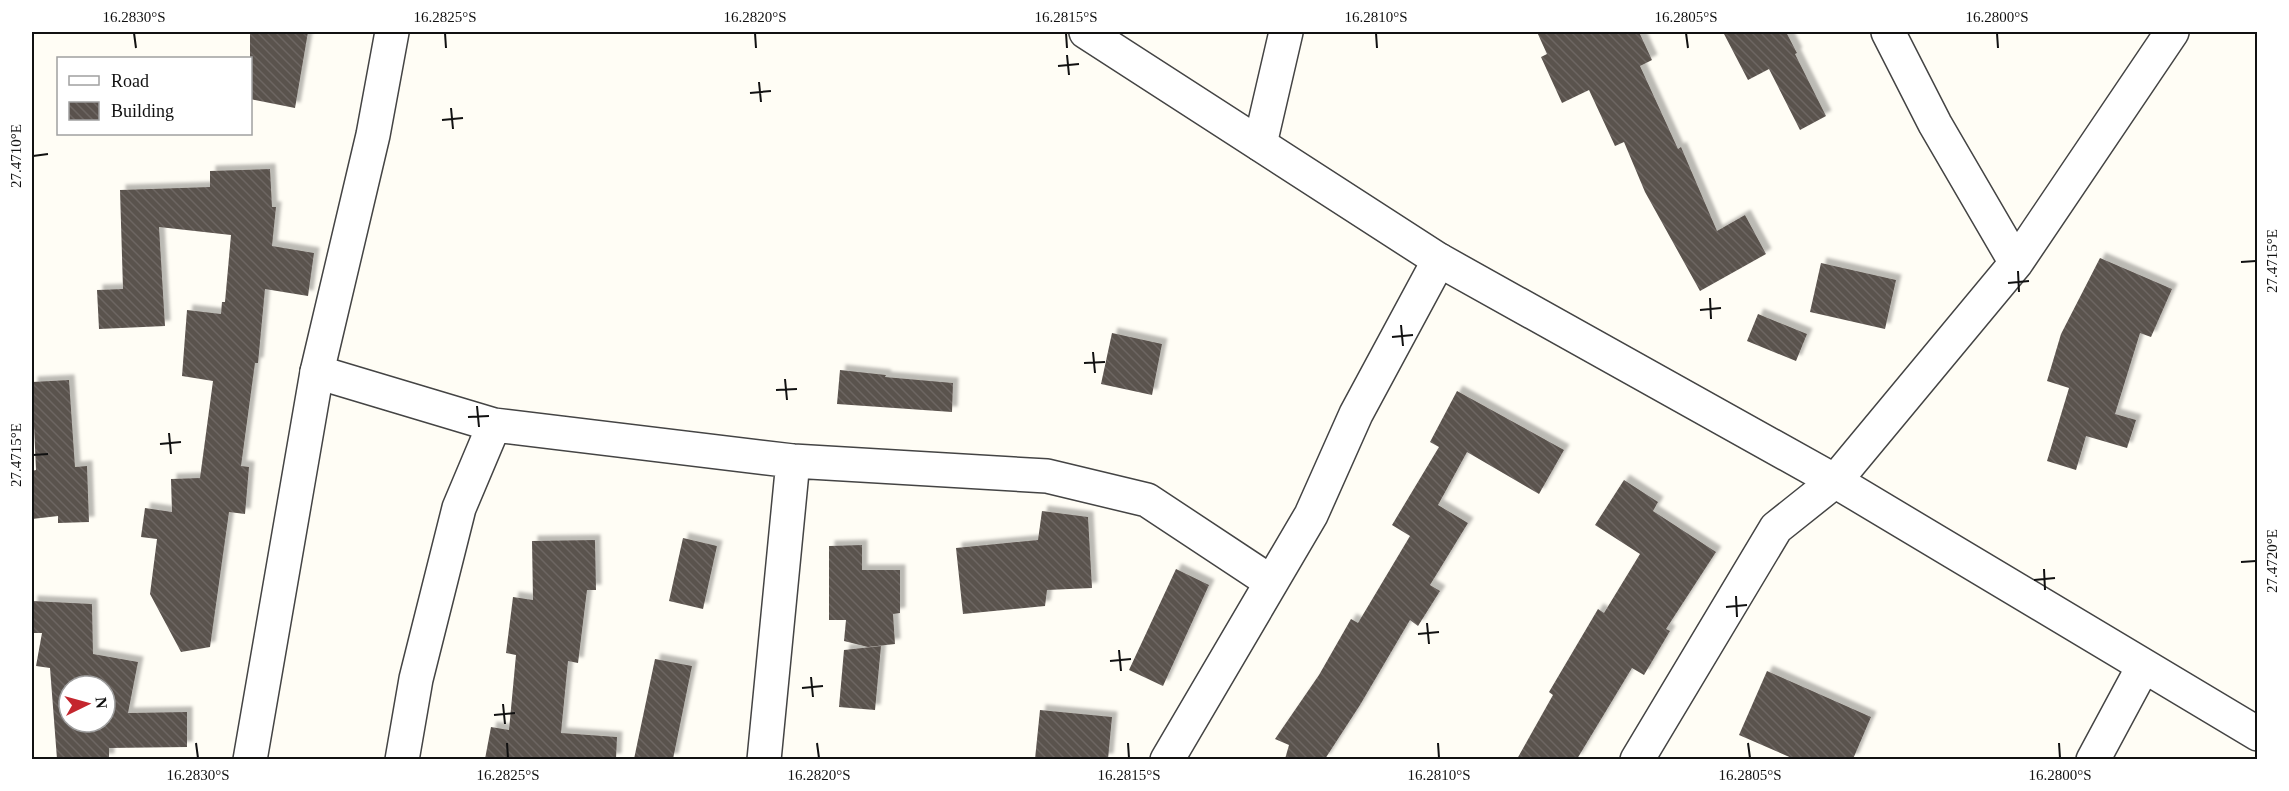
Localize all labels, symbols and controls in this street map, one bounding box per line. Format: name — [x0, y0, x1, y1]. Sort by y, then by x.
text: 16.2830°S — [102, 9, 166, 25]
text: 16.2825°S — [413, 9, 477, 25]
text: 16.2820°S — [723, 9, 787, 25]
text: 16.2815°S — [1034, 9, 1098, 25]
text: 16.2810°S — [1344, 9, 1408, 25]
text: 16.2805°S — [1654, 9, 1718, 25]
text: 16.2800°S — [1965, 9, 2029, 25]
legend — [57, 57, 252, 135]
text: Road — [111, 71, 149, 91]
text: Building — [111, 101, 174, 121]
text: 27.4710°E — [8, 124, 24, 188]
text: 27.4715°E — [2264, 229, 2280, 293]
text: 27.4715°E — [8, 423, 24, 487]
text: 27.4720°E — [2264, 529, 2280, 593]
north arrow — [57, 674, 117, 734]
text: N — [92, 696, 110, 710]
text: 16.2830°S — [166, 767, 230, 783]
text: 16.2825°S — [476, 767, 540, 783]
text: 16.2820°S — [787, 767, 851, 783]
text: 16.2815°S — [1097, 767, 1161, 783]
text: 16.2810°S — [1407, 767, 1471, 783]
text: 16.2805°S — [1718, 767, 1782, 783]
text: 16.2800°S — [2028, 767, 2092, 783]

